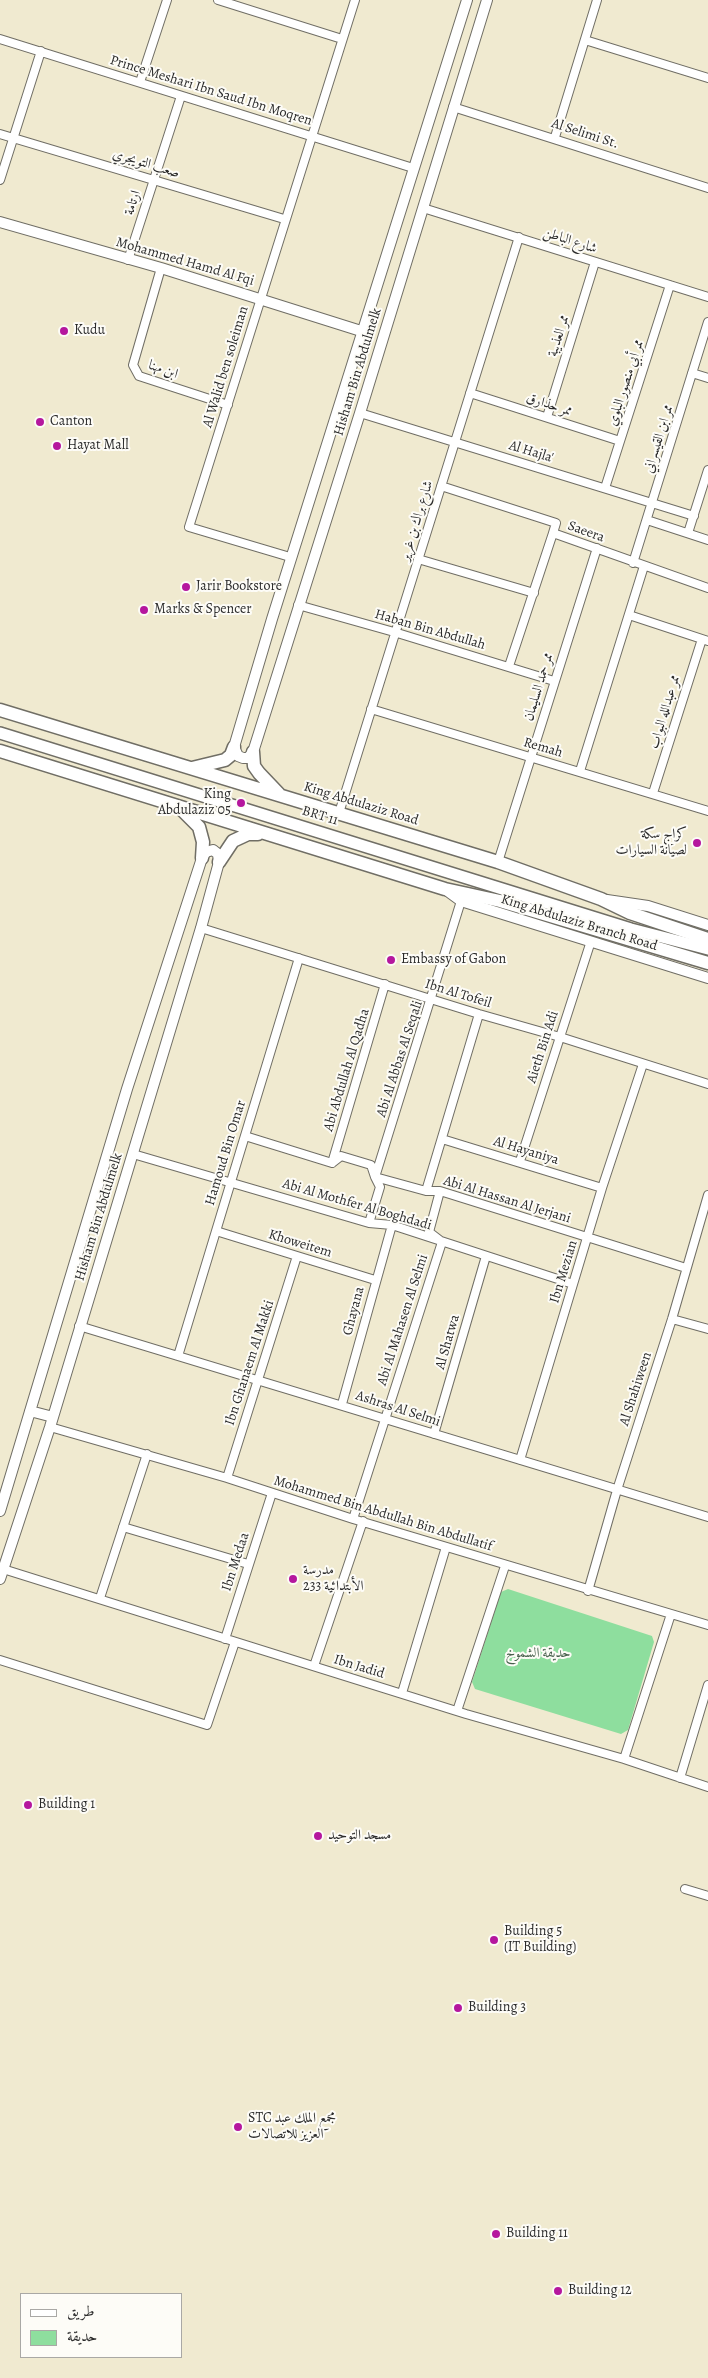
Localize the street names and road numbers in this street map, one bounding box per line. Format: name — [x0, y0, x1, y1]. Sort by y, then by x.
street label: Prince Meshari Ibn Saud Ibn Moqren — [108, 52, 314, 130]
street label: Al Selimi St. — [549, 115, 621, 153]
street label: صعب التويجري — [110, 146, 182, 182]
street label: ارتامة — [121, 188, 145, 218]
street label: شارع الباطن — [541, 224, 599, 258]
street label: Mohammed Hamd Al Fqi — [114, 234, 256, 290]
street label: Al Walid ben soleiman — [200, 304, 252, 430]
street label: Hisham Bin Abdulmelk — [331, 306, 385, 438]
street label: ممر العذيبة — [545, 313, 573, 359]
street label: ممر أبي منصور البلوي — [604, 338, 648, 428]
street label: ابن مهنا — [146, 357, 180, 383]
street label: ممر حذارق — [524, 390, 574, 420]
street label: ممر ابن القيسراني — [641, 403, 677, 475]
street label: Al Hajla' — [507, 437, 555, 467]
street label: شارع براك بن غرير — [397, 479, 437, 563]
street label: Saeera — [565, 518, 607, 546]
street label: Haban Bin Abdullah — [373, 606, 487, 654]
street label: ممر حمد السليمان — [521, 651, 557, 723]
street label: ممر عبدالله البواب — [646, 673, 684, 751]
street label: Remah — [521, 734, 565, 762]
street label: King Abdulaziz Road — [302, 779, 420, 829]
street label: BRT 11 — [300, 803, 340, 829]
street label: King Abdulaziz Branch Road — [499, 891, 659, 955]
street label: Ibn Al Tofeil — [423, 976, 493, 1012]
street label: Abi Al Abbas Al Seqali — [373, 999, 427, 1119]
street label: Abi Abdullah Al Qadha — [320, 1007, 374, 1133]
street label: Aieth Bin Adi — [523, 1009, 563, 1085]
street label: Hamoud Bin Omar — [202, 1098, 250, 1208]
street label: Al Hayaniya — [491, 1133, 561, 1169]
street label: Hisham Bin Abdulmelk — [72, 1151, 126, 1283]
street label: Abi Al Hassan Al Jerjani — [441, 1173, 573, 1227]
street label: Abi Al Mothfer Al Boghdadi — [280, 1176, 434, 1234]
street label: Khoweitem — [266, 1226, 334, 1262]
street label: Ibn Mezian — [546, 1238, 582, 1306]
street label: Abi Al Mahasen Al Selmi — [374, 1252, 432, 1388]
street label: Ghayana — [339, 1285, 369, 1337]
street label: Ibn Ghanaem Al Makki — [222, 1298, 278, 1428]
street label: Al Shatwa — [432, 1313, 464, 1371]
street label: Al Shahiween — [616, 1350, 656, 1428]
street label: Ashras Al Selmi — [354, 1387, 442, 1431]
street label: Mohammed Bin Abdullah Bin Abdullatif — [272, 1473, 494, 1555]
street label: Ibn Medaa — [219, 1530, 253, 1594]
street label: Ibn Jadid — [332, 1651, 386, 1683]

